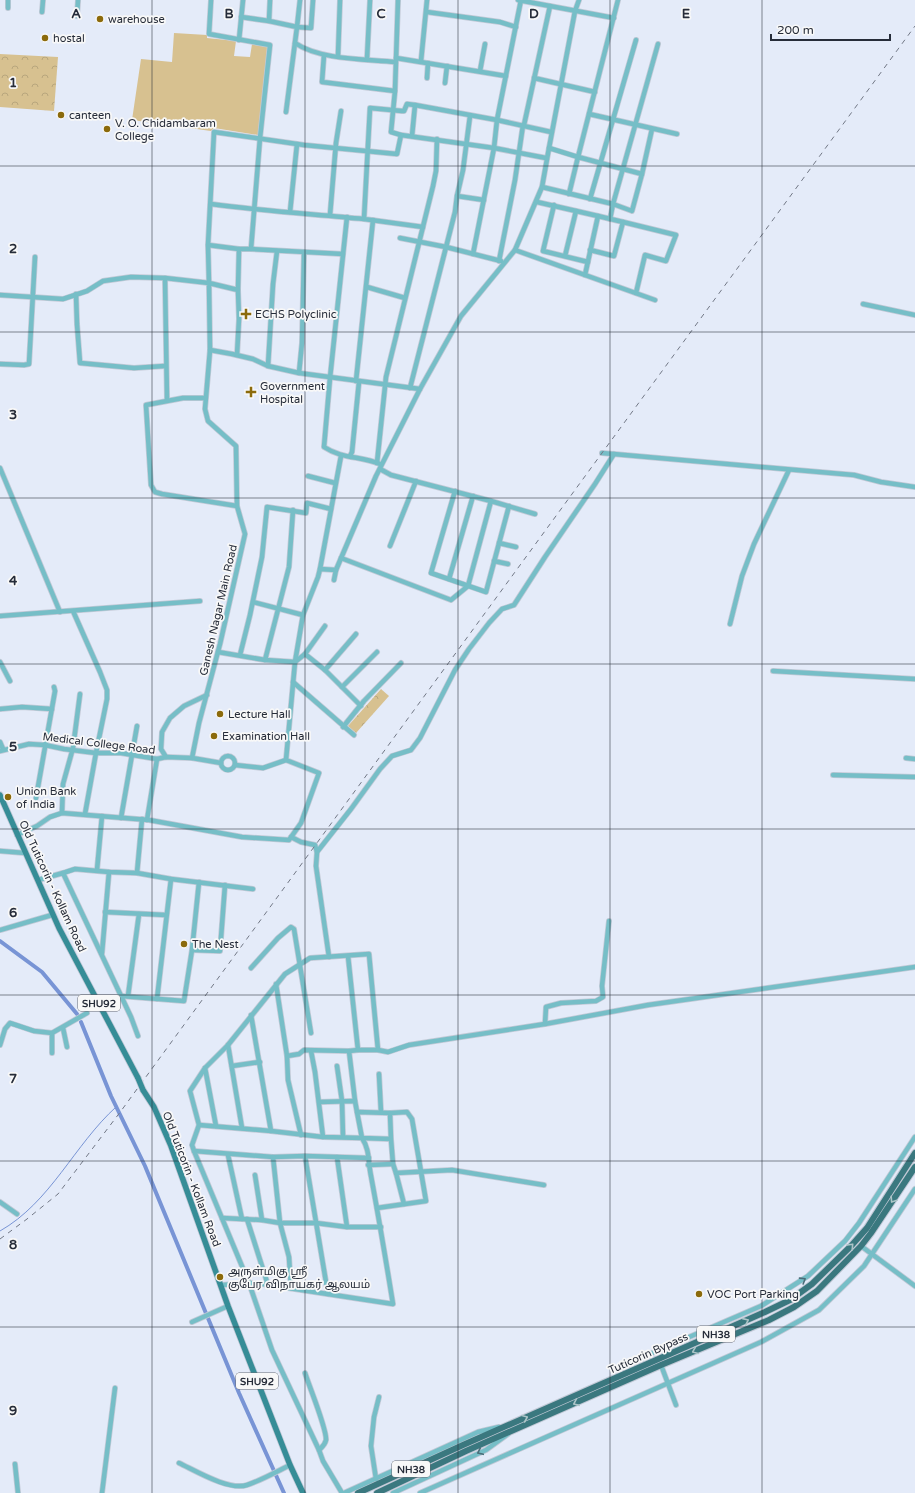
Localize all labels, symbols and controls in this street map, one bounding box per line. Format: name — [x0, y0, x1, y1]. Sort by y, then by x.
text: A — [71, 6, 81, 22]
text: B — [224, 6, 234, 22]
text: C — [376, 6, 386, 22]
text: D — [529, 6, 539, 22]
text: E — [682, 6, 690, 22]
place label: warehouse — [108, 13, 165, 26]
marker: warehouse — [95, 14, 105, 24]
scale bar — [771, 16, 890, 42]
text: 200 m — [777, 23, 814, 37]
place label: hostal — [53, 32, 85, 45]
marker: hostal — [40, 33, 50, 43]
text: 1 — [9, 75, 17, 91]
place label: canteen — [69, 109, 111, 122]
marker: canteen — [56, 110, 66, 120]
place label: V. O. Chidambaram College — [115, 117, 216, 143]
marker: V. O. Chidambaram College — [102, 124, 112, 134]
text: 2 — [9, 241, 17, 257]
marker: ECHS Polyclinic — [240, 308, 252, 320]
place label: ECHS Polyclinic — [255, 308, 337, 321]
place label: Government Hospital — [260, 380, 325, 406]
marker: Government Hospital — [245, 386, 257, 398]
text: 3 — [9, 407, 17, 423]
street label: Ganesh Nagar Main Road — [197, 543, 240, 677]
text: 4 — [9, 573, 18, 589]
place label: Lecture Hall — [228, 708, 290, 721]
marker: Lecture Hall — [215, 709, 225, 719]
street label: Medical College Road — [42, 730, 156, 757]
place label: Examination Hall — [222, 730, 310, 743]
marker: Examination Hall — [209, 731, 219, 741]
text: 5 — [9, 739, 17, 755]
place label: Union Bank of India — [16, 785, 76, 811]
marker: Union Bank of India — [3, 792, 13, 802]
street label: Old Tuticorin - Kollam Road — [16, 818, 89, 954]
text: 6 — [9, 905, 17, 921]
place label: The Nest — [192, 938, 239, 951]
marker: The Nest — [179, 939, 189, 949]
road number: SHU92 — [78, 995, 120, 1011]
text: 7 — [9, 1071, 17, 1087]
street label: Old Tuticorin - Kollam Road — [160, 1110, 223, 1249]
one-way arrow — [891, 1196, 898, 1203]
text: 8 — [9, 1237, 17, 1253]
one-way arrow — [846, 1243, 853, 1251]
place label: அருள்மிகு ஶ்ரீ குபேர விநாயகர் ஆலயம் — [228, 1265, 370, 1292]
marker: அருள்மிகு ஶ்ரீ குபேர விநாயகர் ஆலயம் — [215, 1272, 225, 1282]
one-way arrow — [799, 1277, 806, 1284]
place label: VOC Port Parking — [707, 1288, 799, 1301]
marker: VOC Port Parking — [694, 1289, 704, 1299]
one-way arrow — [742, 1318, 750, 1326]
road number: NH38 — [697, 1326, 735, 1342]
street label: Tuticorin Bypass — [606, 1330, 690, 1377]
one-way arrow — [692, 1346, 699, 1354]
road number: SHU92 — [236, 1373, 278, 1389]
one-way arrow — [572, 1398, 580, 1406]
text: 9 — [9, 1403, 17, 1419]
one-way arrow — [520, 1415, 528, 1423]
one-way arrow — [477, 1447, 484, 1455]
road number: NH38 — [392, 1461, 430, 1477]

